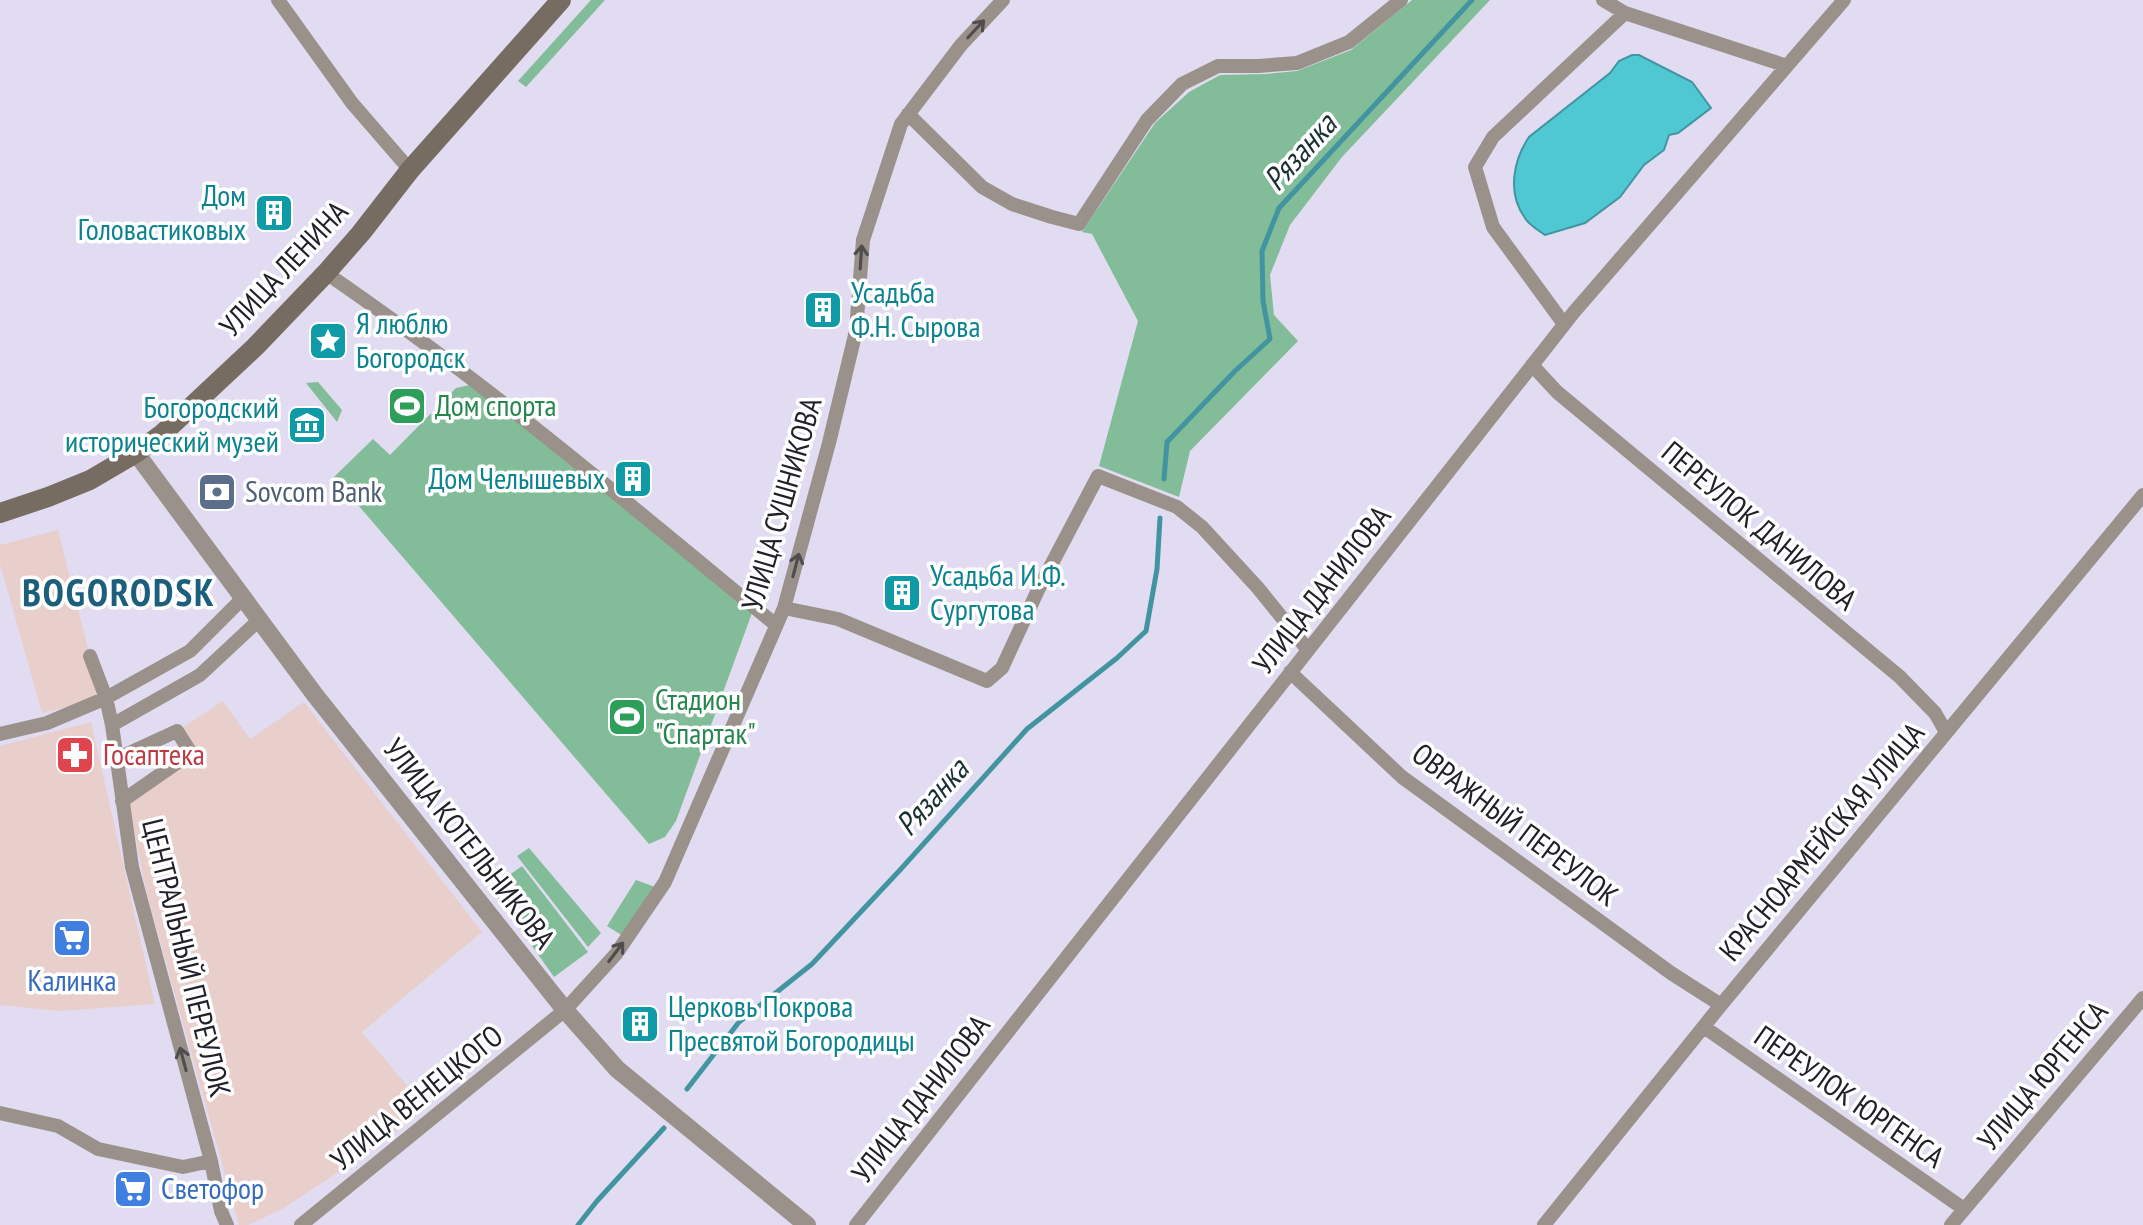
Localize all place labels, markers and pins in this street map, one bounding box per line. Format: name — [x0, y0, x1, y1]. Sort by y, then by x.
place label: Дом Головастиковых — [78, 175, 246, 248]
building icon: Дом Головастиковых — [253, 192, 295, 234]
place label: Усадьба Ф.Н. Сырова — [851, 272, 980, 345]
building icon: Усадьба Ф.Н. Сырова — [802, 289, 844, 331]
place label: Я люблю Богородск — [356, 303, 466, 376]
place icon: Я люблю Богородск — [307, 320, 349, 362]
sports icon: Дом спорта — [386, 385, 428, 427]
place label: Дом спорта — [435, 385, 557, 424]
place label: Богородский исторический музей — [65, 387, 279, 460]
museum icon: Богородский исторический музей — [286, 404, 328, 446]
place label: Дом Челышевых — [429, 458, 605, 497]
building icon: Дом Челышевых — [612, 458, 654, 500]
bank icon: Sovcom Bank — [196, 471, 238, 513]
place label: Sovcom Bank — [245, 471, 382, 510]
place label: Усадьба И.Ф. Сургутова — [930, 555, 1066, 628]
building icon: Усадьба И.Ф. Сургутова — [881, 572, 923, 614]
place label: Стадион "Спартак" — [655, 679, 756, 752]
sports icon: Стадион "Спартак" — [606, 696, 648, 738]
pharmacy icon: Госаптека — [54, 734, 96, 776]
place label: Госаптека — [103, 734, 205, 773]
supermarket icon: Калинка — [51, 917, 93, 959]
place label: Калинка — [28, 960, 116, 999]
place label: Церковь Покрова Пресвятой Богородицы — [668, 986, 915, 1059]
building icon: Церковь Покрова Пресвятой Богородицы — [619, 1003, 661, 1045]
supermarket icon: Светофор — [112, 1168, 154, 1210]
place label: Светофор — [161, 1168, 264, 1207]

